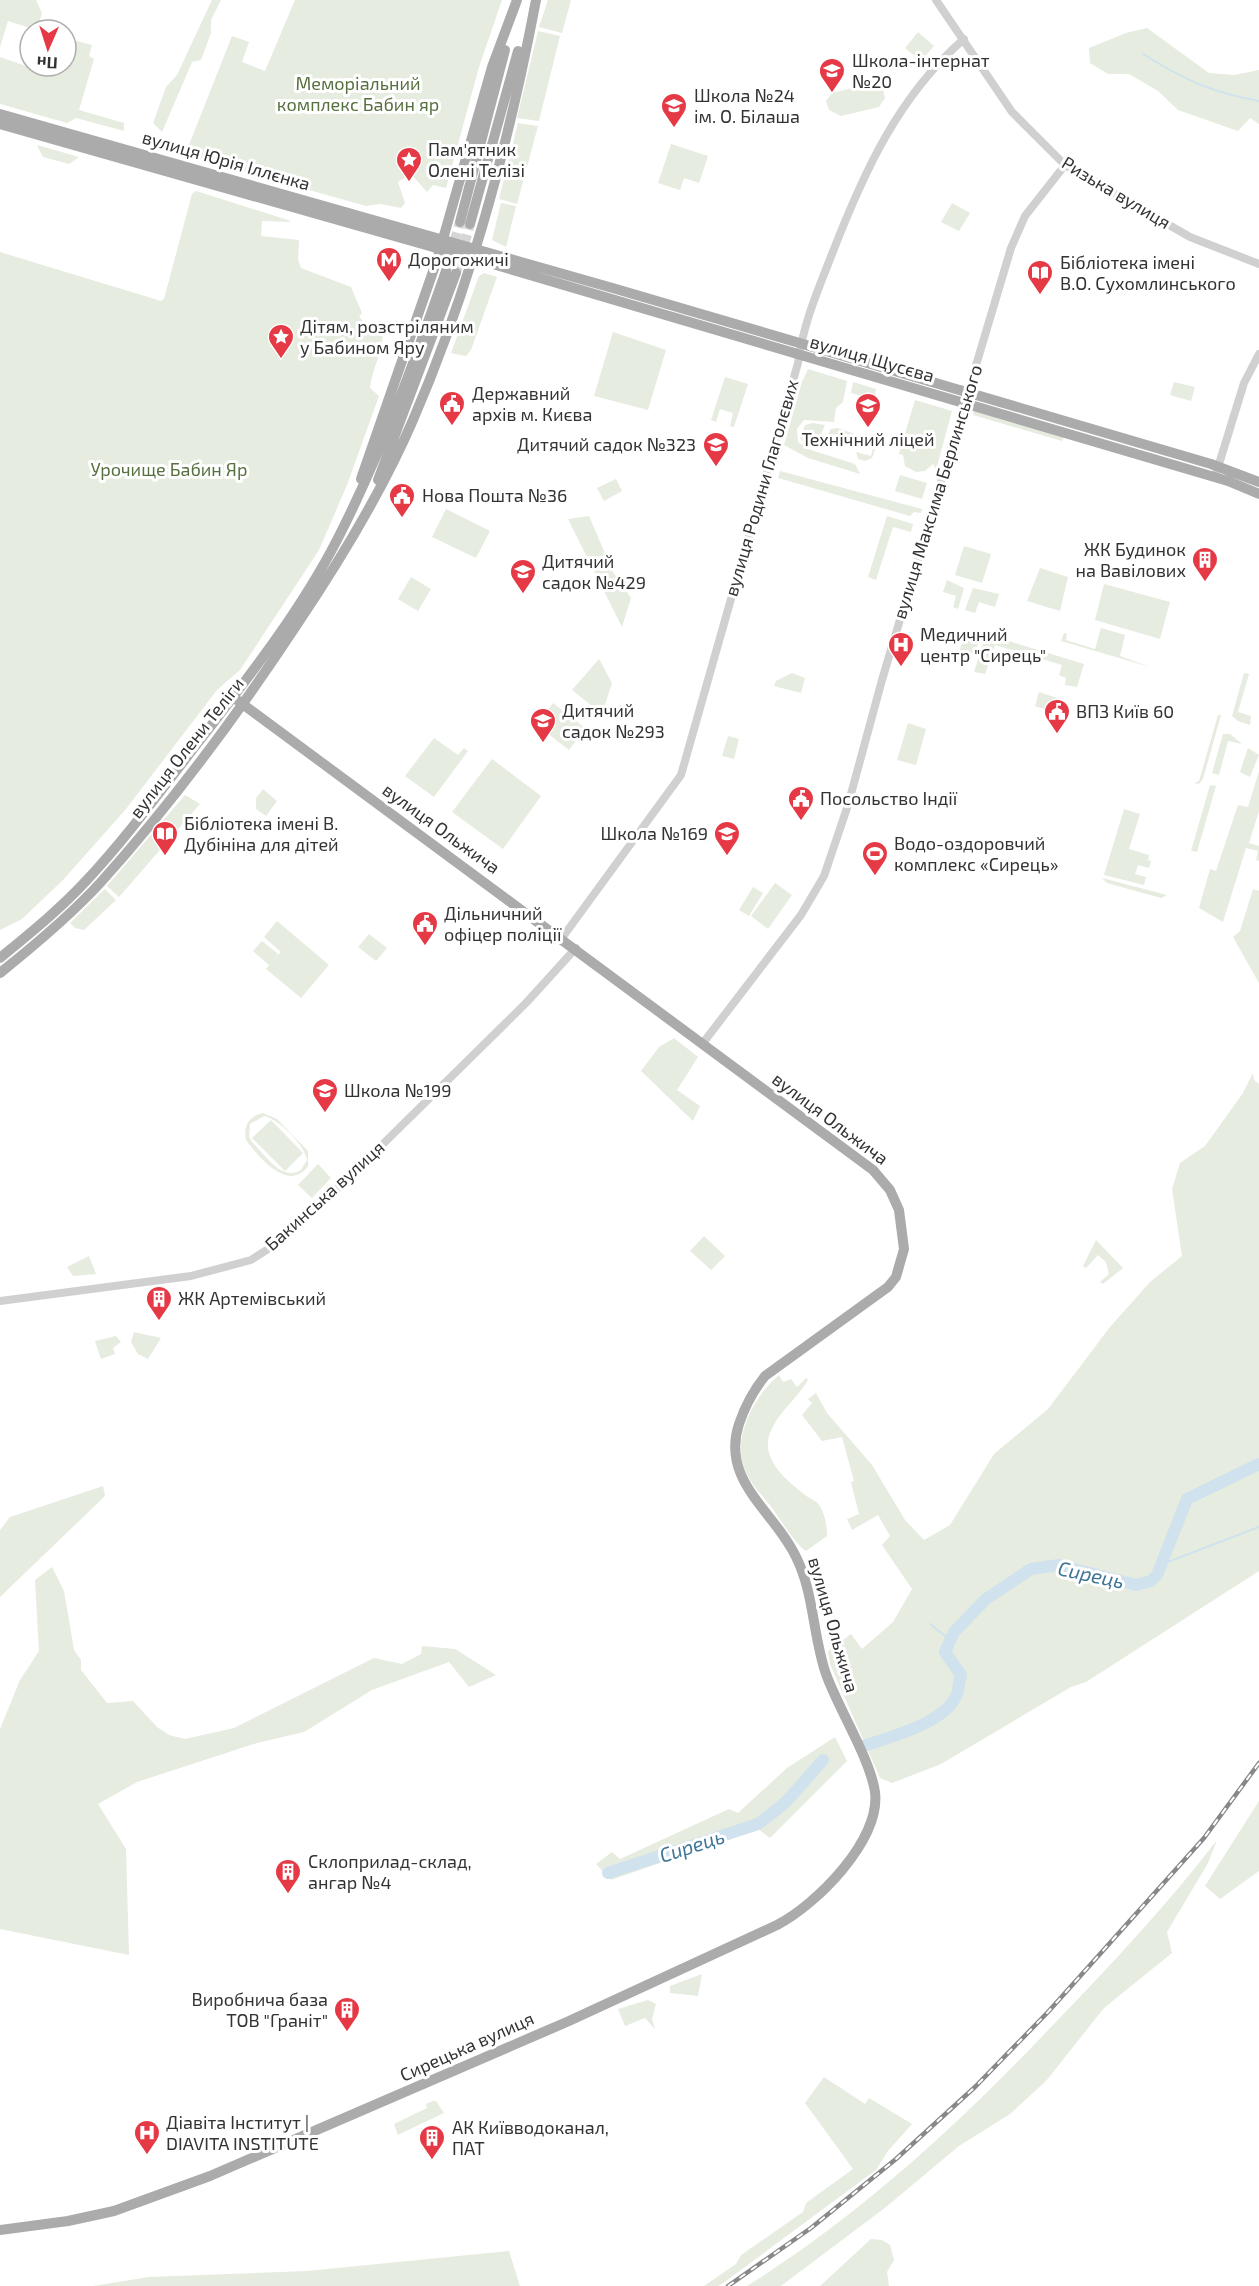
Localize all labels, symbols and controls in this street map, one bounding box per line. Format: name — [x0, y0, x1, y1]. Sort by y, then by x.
north arrow — [18, 18, 78, 78]
place label: Школа-інтернат №20 — [852, 49, 990, 92]
text: Пн — [36, 53, 58, 74]
school or university icon: Школа-інтернат №20 — [817, 56, 847, 94]
park label: Меморіальний комплекс Бабин яр — [277, 72, 439, 115]
place label: Школа №24 ім. О. Білаша — [694, 84, 800, 127]
school or university icon: Школа №24 ім. О. Білаша — [659, 91, 689, 129]
street label: вулиця Юрія Іллєнка — [140, 126, 313, 195]
place label: Пам'ятник Олені Телізі — [428, 138, 525, 181]
place icon: Пам'ятник Олені Телізі — [394, 145, 424, 183]
street label: Ризька вулиця — [1058, 151, 1175, 233]
metro station icon: Дорогожичі — [374, 245, 404, 283]
place label: Дорогожичі — [408, 248, 509, 270]
place label: Бібліотека імені В.О. Сухомлинського — [1060, 251, 1236, 294]
library icon: Бібліотека імені В.О. Сухомлинського — [1025, 258, 1055, 296]
place label: Дітям, розстріляним у Бабином Яру — [300, 315, 474, 358]
place icon: Дітям, розстріляним у Бабином Яру — [266, 322, 296, 360]
street label: вулиця Щусєва — [808, 330, 937, 386]
street label: вулиця Максима Берлинського — [888, 362, 986, 621]
street label: вулиця Родини Глаголєвих — [720, 377, 803, 599]
place label: Державний архів м. Києва — [472, 382, 593, 425]
public building icon: Державний архів м. Києва — [437, 389, 467, 427]
school or university icon: Технічний ліцей — [853, 391, 883, 429]
place label: Технічний ліцей — [801, 428, 935, 450]
school or university icon: Дитячий садок №323 — [701, 430, 731, 468]
place label: Дитячий садок №323 — [517, 433, 696, 455]
park label: Урочище Бабин Яр — [91, 458, 247, 480]
public building icon: Нова Пошта №36 — [387, 481, 417, 519]
place label: Нова Пошта №36 — [422, 484, 567, 506]
place label: ЖК Будинок на Вавілових — [1075, 538, 1186, 581]
building icon: ЖК Будинок на Вавілових — [1190, 545, 1220, 583]
place label: Дитячий садок №429 — [542, 550, 646, 593]
school or university icon: Дитячий садок №429 — [508, 557, 538, 595]
place label: Медичний центр "Сирець" — [920, 623, 1046, 666]
hospital icon: Медичний центр "Сирець" — [886, 630, 916, 668]
street label: вулиця Олени Теліги — [124, 673, 248, 822]
public building icon: ВПЗ Київ 60 — [1042, 697, 1072, 735]
place label: Дитячий садок №293 — [562, 699, 665, 742]
place label: ВПЗ Київ 60 — [1076, 700, 1174, 722]
school or university icon: Дитячий садок №293 — [528, 706, 558, 744]
street label: вулиця Ольжича — [379, 778, 505, 878]
public building icon: Посольство Індії — [786, 784, 816, 822]
place label: Посольство Індії — [820, 787, 958, 809]
place label: Бібліотека імені В. Дубініна для дітей — [184, 812, 339, 855]
library icon: Бібліотека імені В. Дубініна для дітей — [150, 819, 180, 857]
school or university icon: Школа №169 — [712, 819, 742, 857]
place label: Школа №169 — [601, 822, 708, 844]
place label: Водо-оздоровчий комплекс «Сирець» — [894, 832, 1058, 875]
sports icon: Водо-оздоровчий комплекс «Сирець» — [860, 839, 890, 877]
place label: Дільничний офіцер поліції — [444, 902, 562, 945]
public building icon: Дільничний офіцер поліції — [410, 909, 440, 947]
street label: вулиця Ольжича — [768, 1067, 893, 1169]
school or university icon: Школа №199 — [310, 1076, 340, 1114]
place label: Школа №199 — [344, 1079, 451, 1101]
street label: Бакинська вулиця — [260, 1136, 389, 1255]
building icon: ЖК Артемівський — [144, 1284, 174, 1322]
place label: ЖК Артемівський — [178, 1287, 326, 1309]
street label: вулиця Ольжича — [804, 1555, 864, 1695]
water label: Сирець — [1056, 1555, 1127, 1593]
water label: Сирець — [656, 1823, 727, 1867]
place label: Склоприлад-склад, ангар №4 — [308, 1850, 472, 1893]
building icon: Склоприлад-склад, ангар №4 — [273, 1857, 303, 1895]
place label: Виробнича база ТОВ "Граніт" — [191, 1988, 328, 2031]
building icon: Виробнича база ТОВ "Граніт" — [332, 1995, 362, 2033]
street label: Сирецька вулиця — [396, 2007, 537, 2086]
place label: Діавіта Інститут | DIAVITA INSTITUTE — [166, 2111, 319, 2154]
place label: АК Київводоканал, ПАТ — [452, 2116, 609, 2159]
hospital icon: Діавіта Інститут | DIAVITA INSTITUTE — [132, 2118, 162, 2156]
building icon: АК Київводоканал, ПАТ — [417, 2123, 447, 2161]

